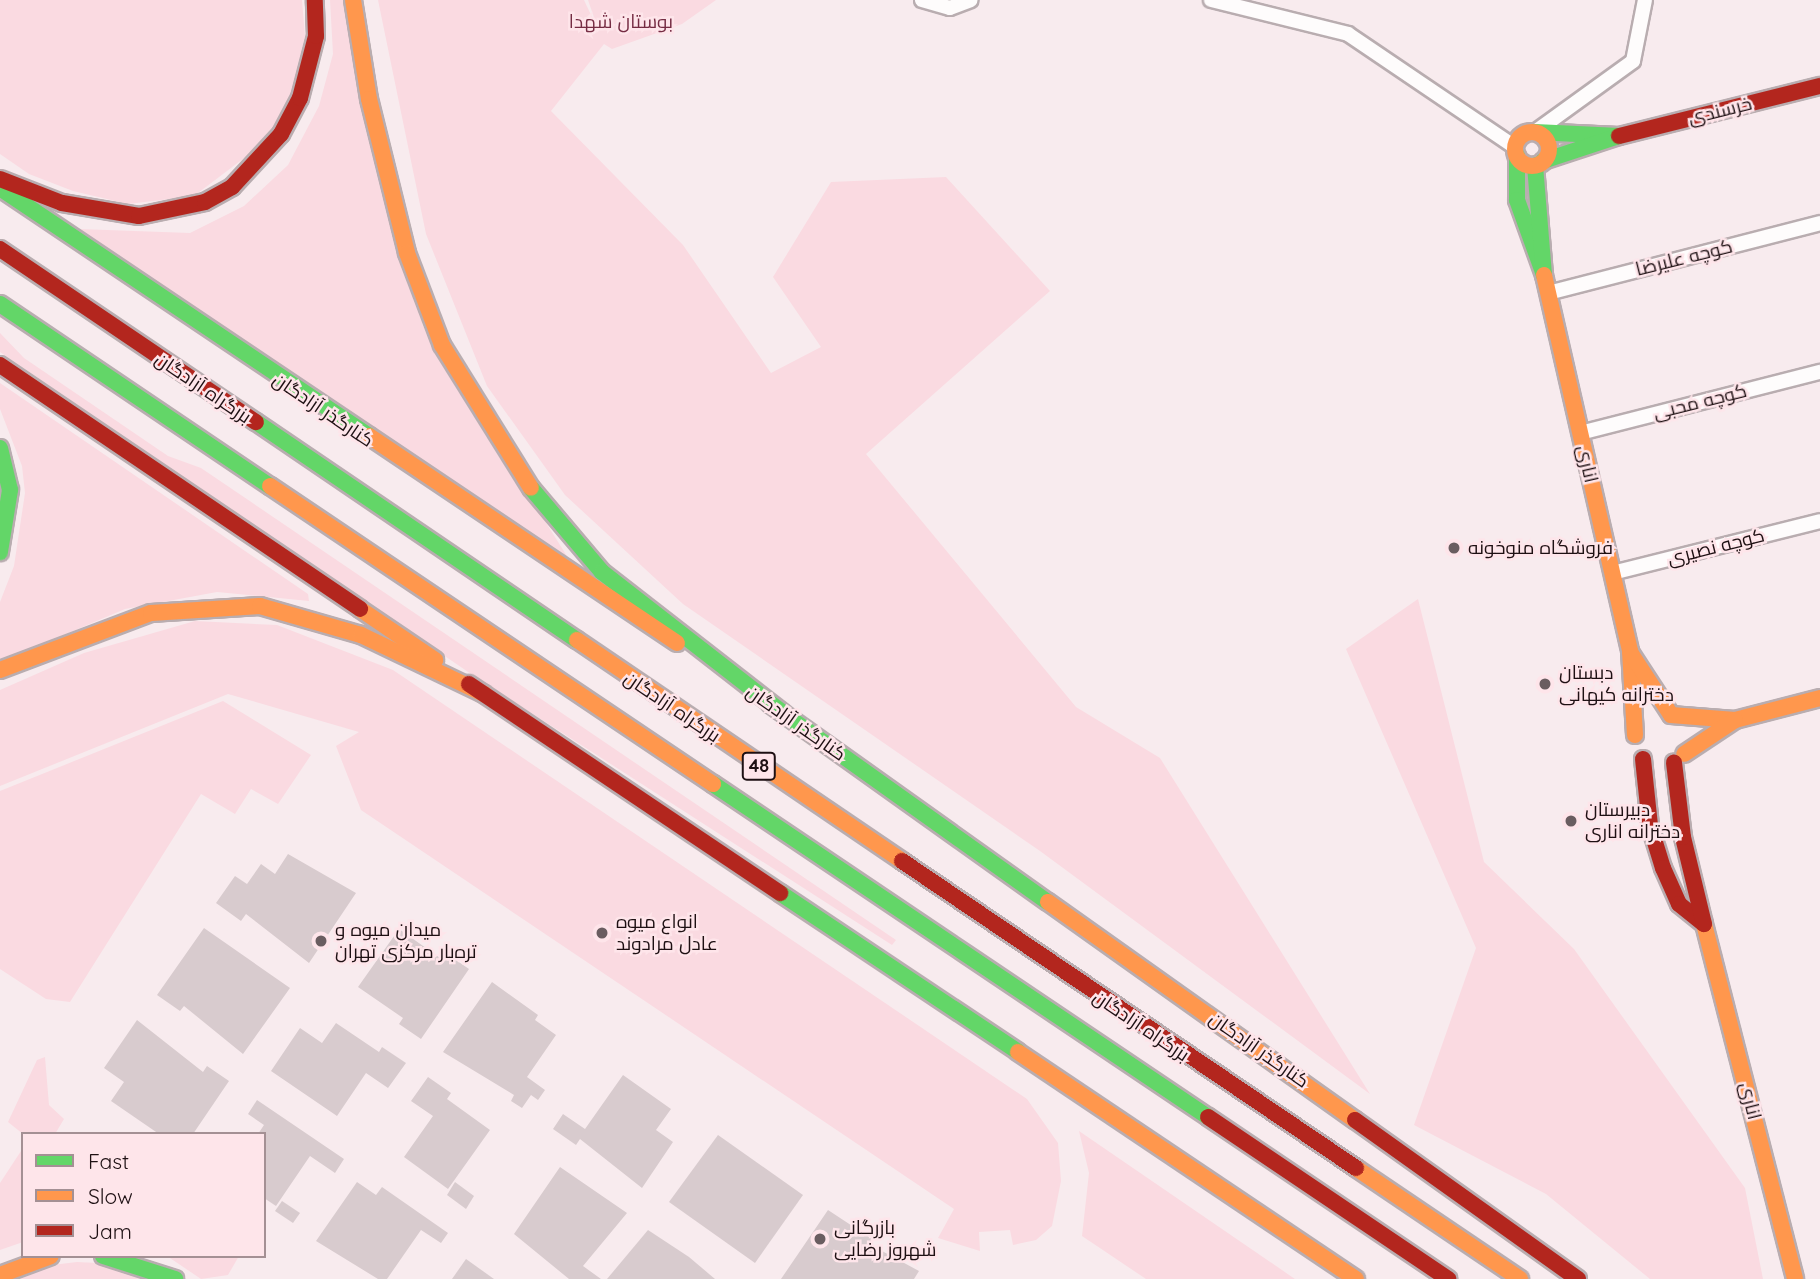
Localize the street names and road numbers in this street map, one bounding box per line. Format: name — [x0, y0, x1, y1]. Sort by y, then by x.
street label: خرسندی — [1686, 92, 1754, 130]
street label: کوچه علیرضا — [1633, 235, 1735, 281]
street label: بزرگراه آزادگان — [151, 347, 255, 429]
street label: کنارگذر آزادگان — [268, 368, 378, 452]
street label: کوچه محبی — [1651, 379, 1749, 425]
street label: اناری — [1572, 443, 1602, 485]
street label: کوچه نصیری — [1665, 524, 1767, 570]
street label: بزرگراه آزادگان — [620, 666, 724, 748]
street label: کنارگذر آزادگان — [742, 680, 850, 766]
road number: 48 — [742, 752, 776, 780]
street label: بزرگراه آزادگان — [1089, 985, 1193, 1067]
street label: کنارگذر آزادگان — [1205, 1007, 1313, 1093]
street label: اناری — [1734, 1080, 1766, 1122]

